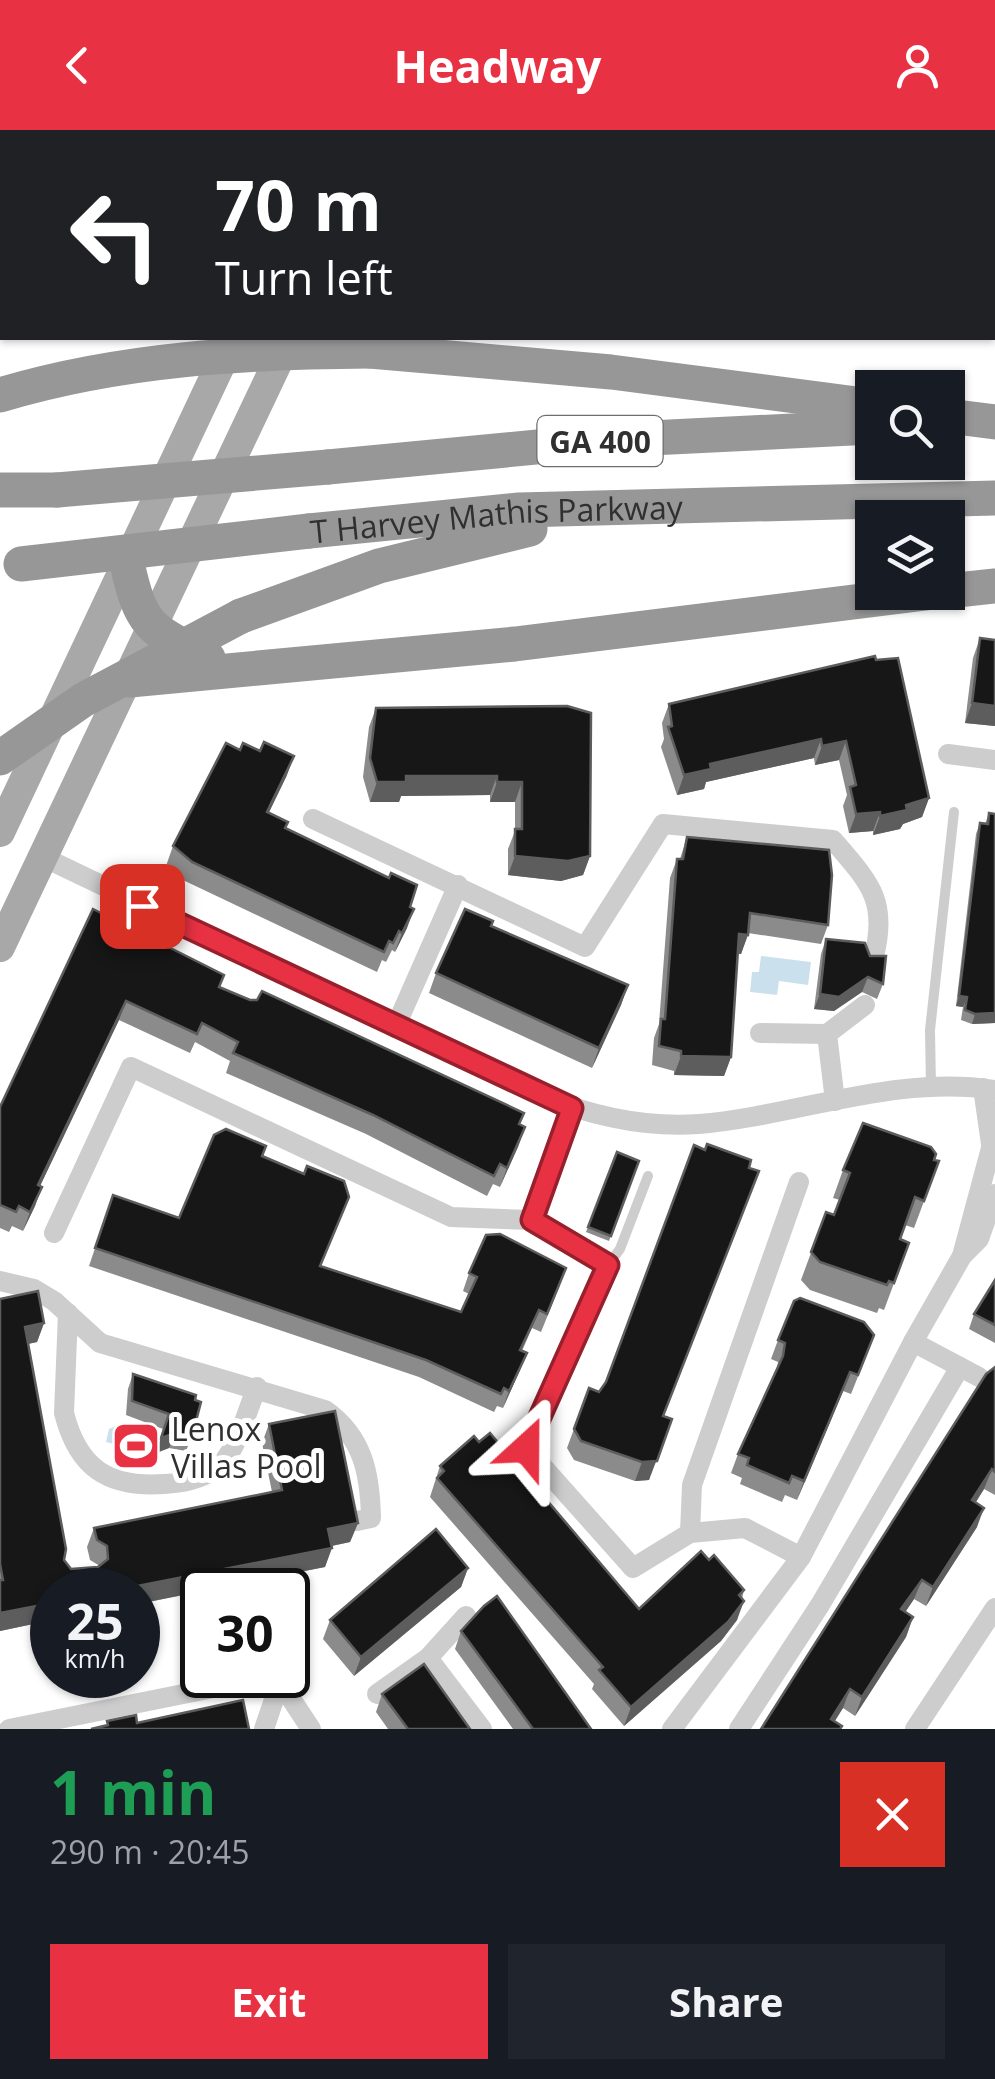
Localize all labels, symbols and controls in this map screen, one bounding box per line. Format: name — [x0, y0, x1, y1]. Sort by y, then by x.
text: Headway — [394, 35, 601, 96]
icon: back — [50, 38, 105, 93]
icon: person — [890, 38, 945, 93]
text: 70 m — [215, 156, 382, 252]
icon: left — [50, 170, 180, 300]
text: Turn left — [215, 247, 393, 308]
map controls — [855, 370, 965, 610]
button: search — [855, 370, 965, 480]
road number: GA 400 — [538, 416, 662, 466]
street label: T Harvey Mathis Parkway — [308, 484, 684, 552]
button: layers — [855, 500, 965, 610]
pin — [100, 864, 185, 949]
icon: arrive — [115, 879, 170, 934]
position arrow — [474, 1396, 578, 1500]
place label: Lenox Villas Pool — [171, 1407, 321, 1487]
sports icon: Lenox Villas Pool — [110, 1420, 162, 1472]
speed limit sign: 30 — [180, 1568, 310, 1698]
text: 25 — [66, 1587, 124, 1655]
text: km/h — [65, 1641, 125, 1675]
text: 1 min — [50, 1751, 217, 1833]
button: close — [840, 1762, 945, 1867]
text: 290 m · 20:45 — [50, 1830, 249, 1873]
button: Exit — [50, 1944, 488, 2059]
button: Share — [508, 1944, 945, 2059]

